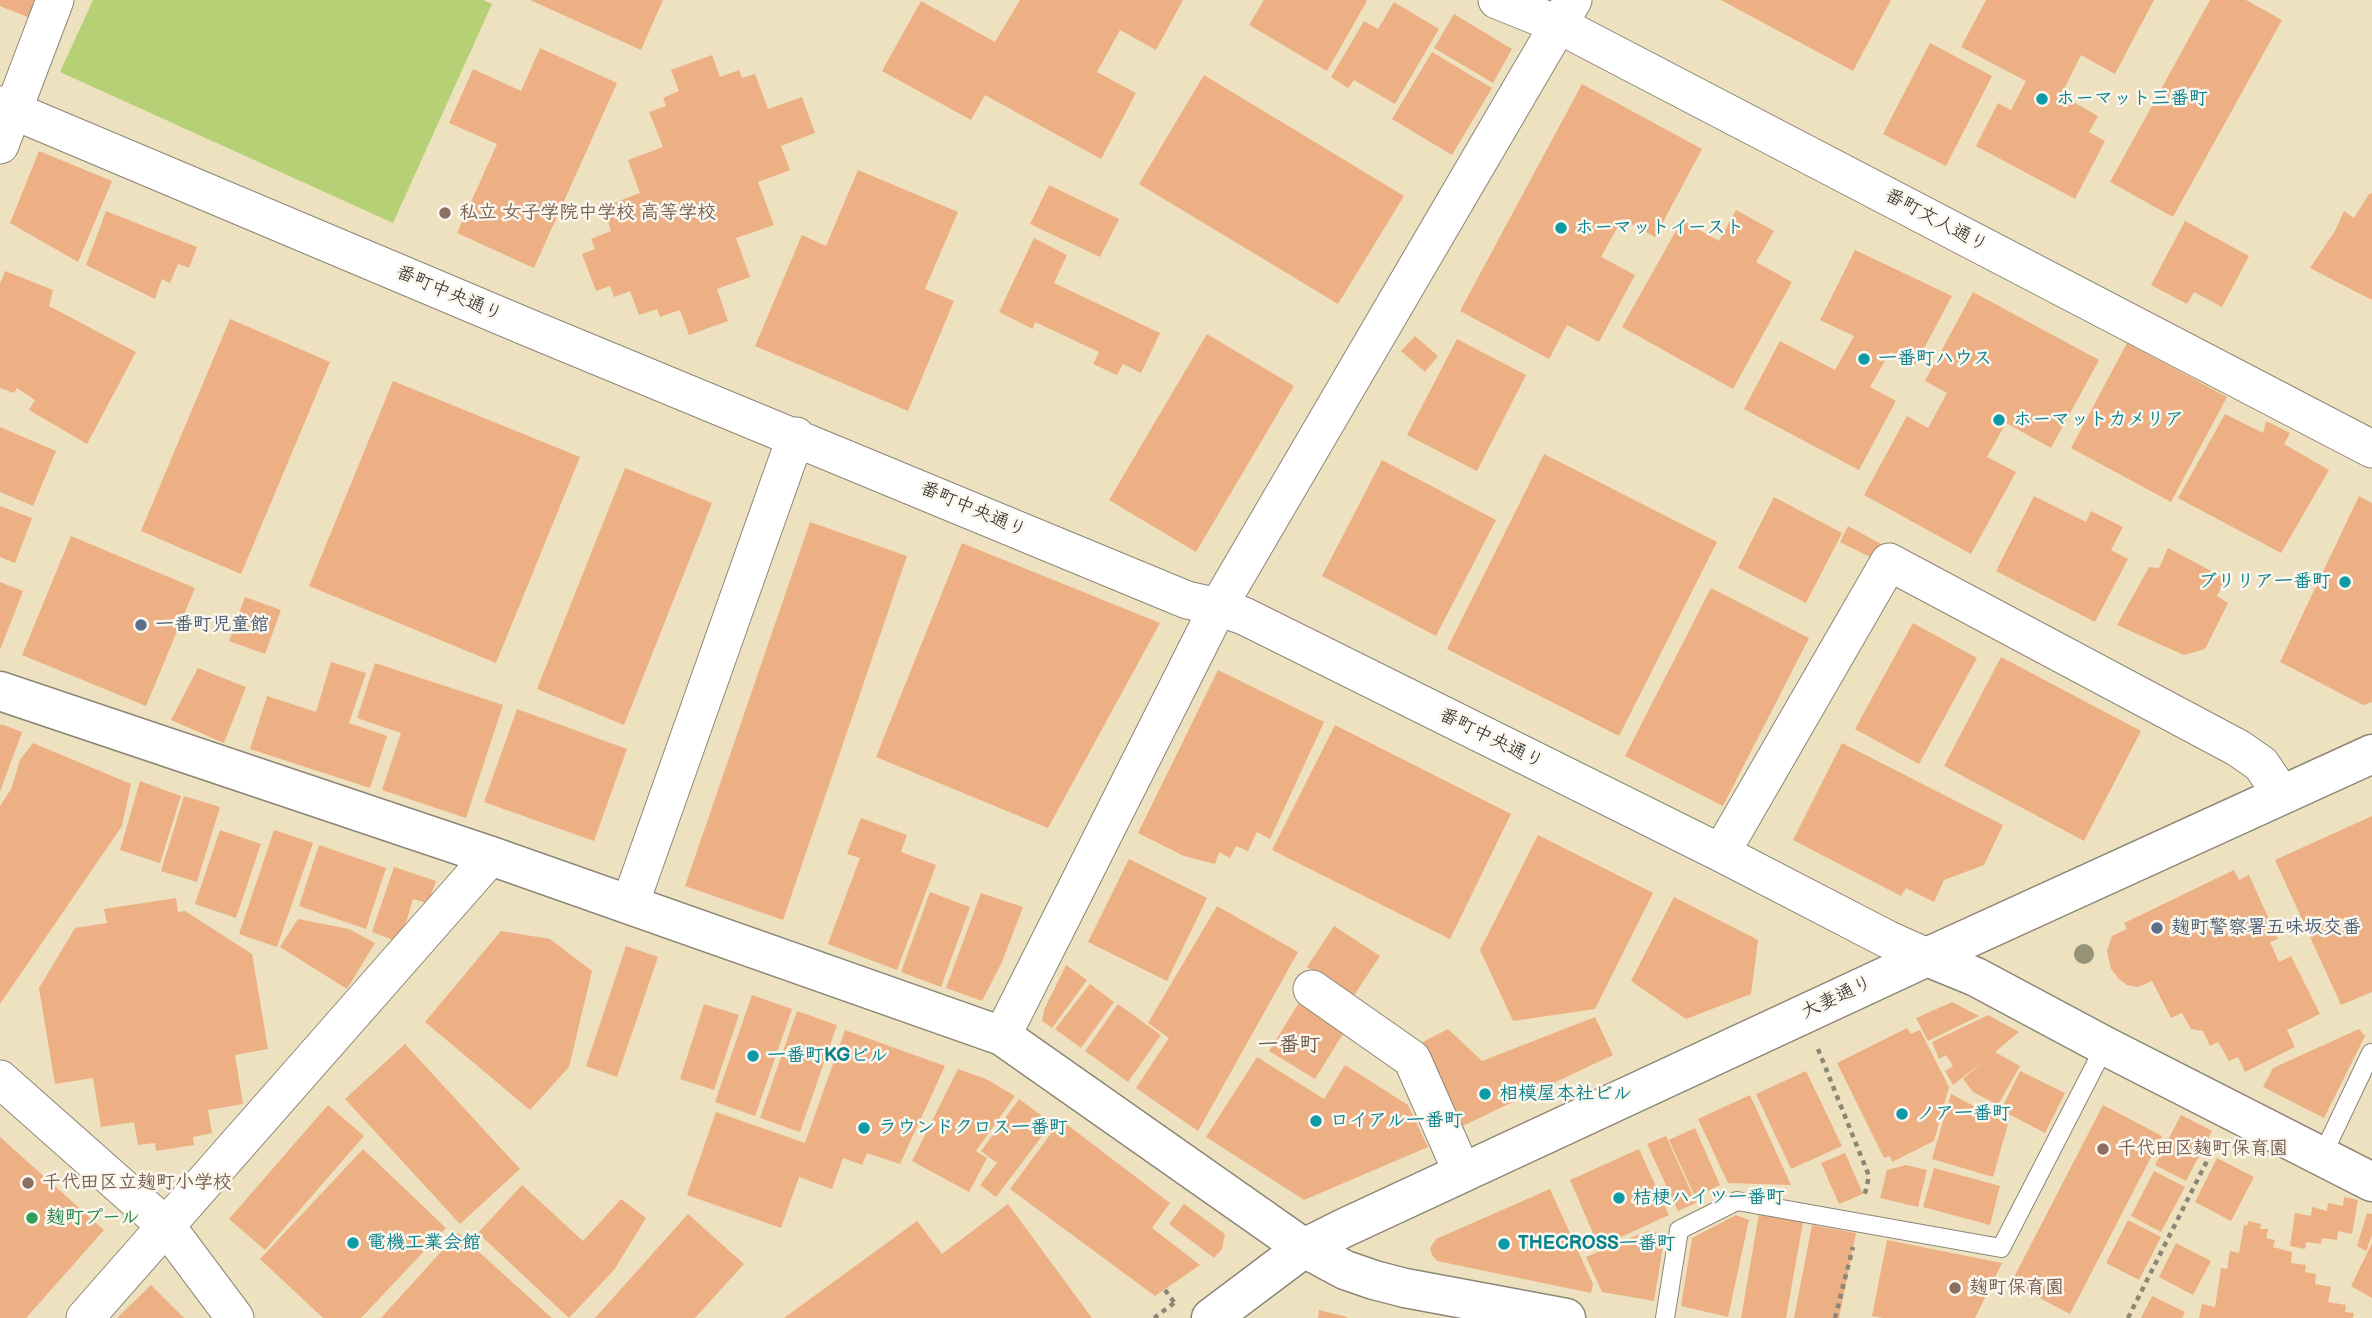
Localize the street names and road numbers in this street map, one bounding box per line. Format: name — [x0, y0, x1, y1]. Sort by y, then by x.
street label: 番町文人通り — [1880, 184, 1992, 258]
street label: 番町中央通り — [392, 261, 506, 327]
street label: 番町中央通り — [916, 477, 1030, 543]
street label: 番町中央通り — [1435, 704, 1547, 774]
street label: 大妻通り — [1798, 972, 1876, 1024]

